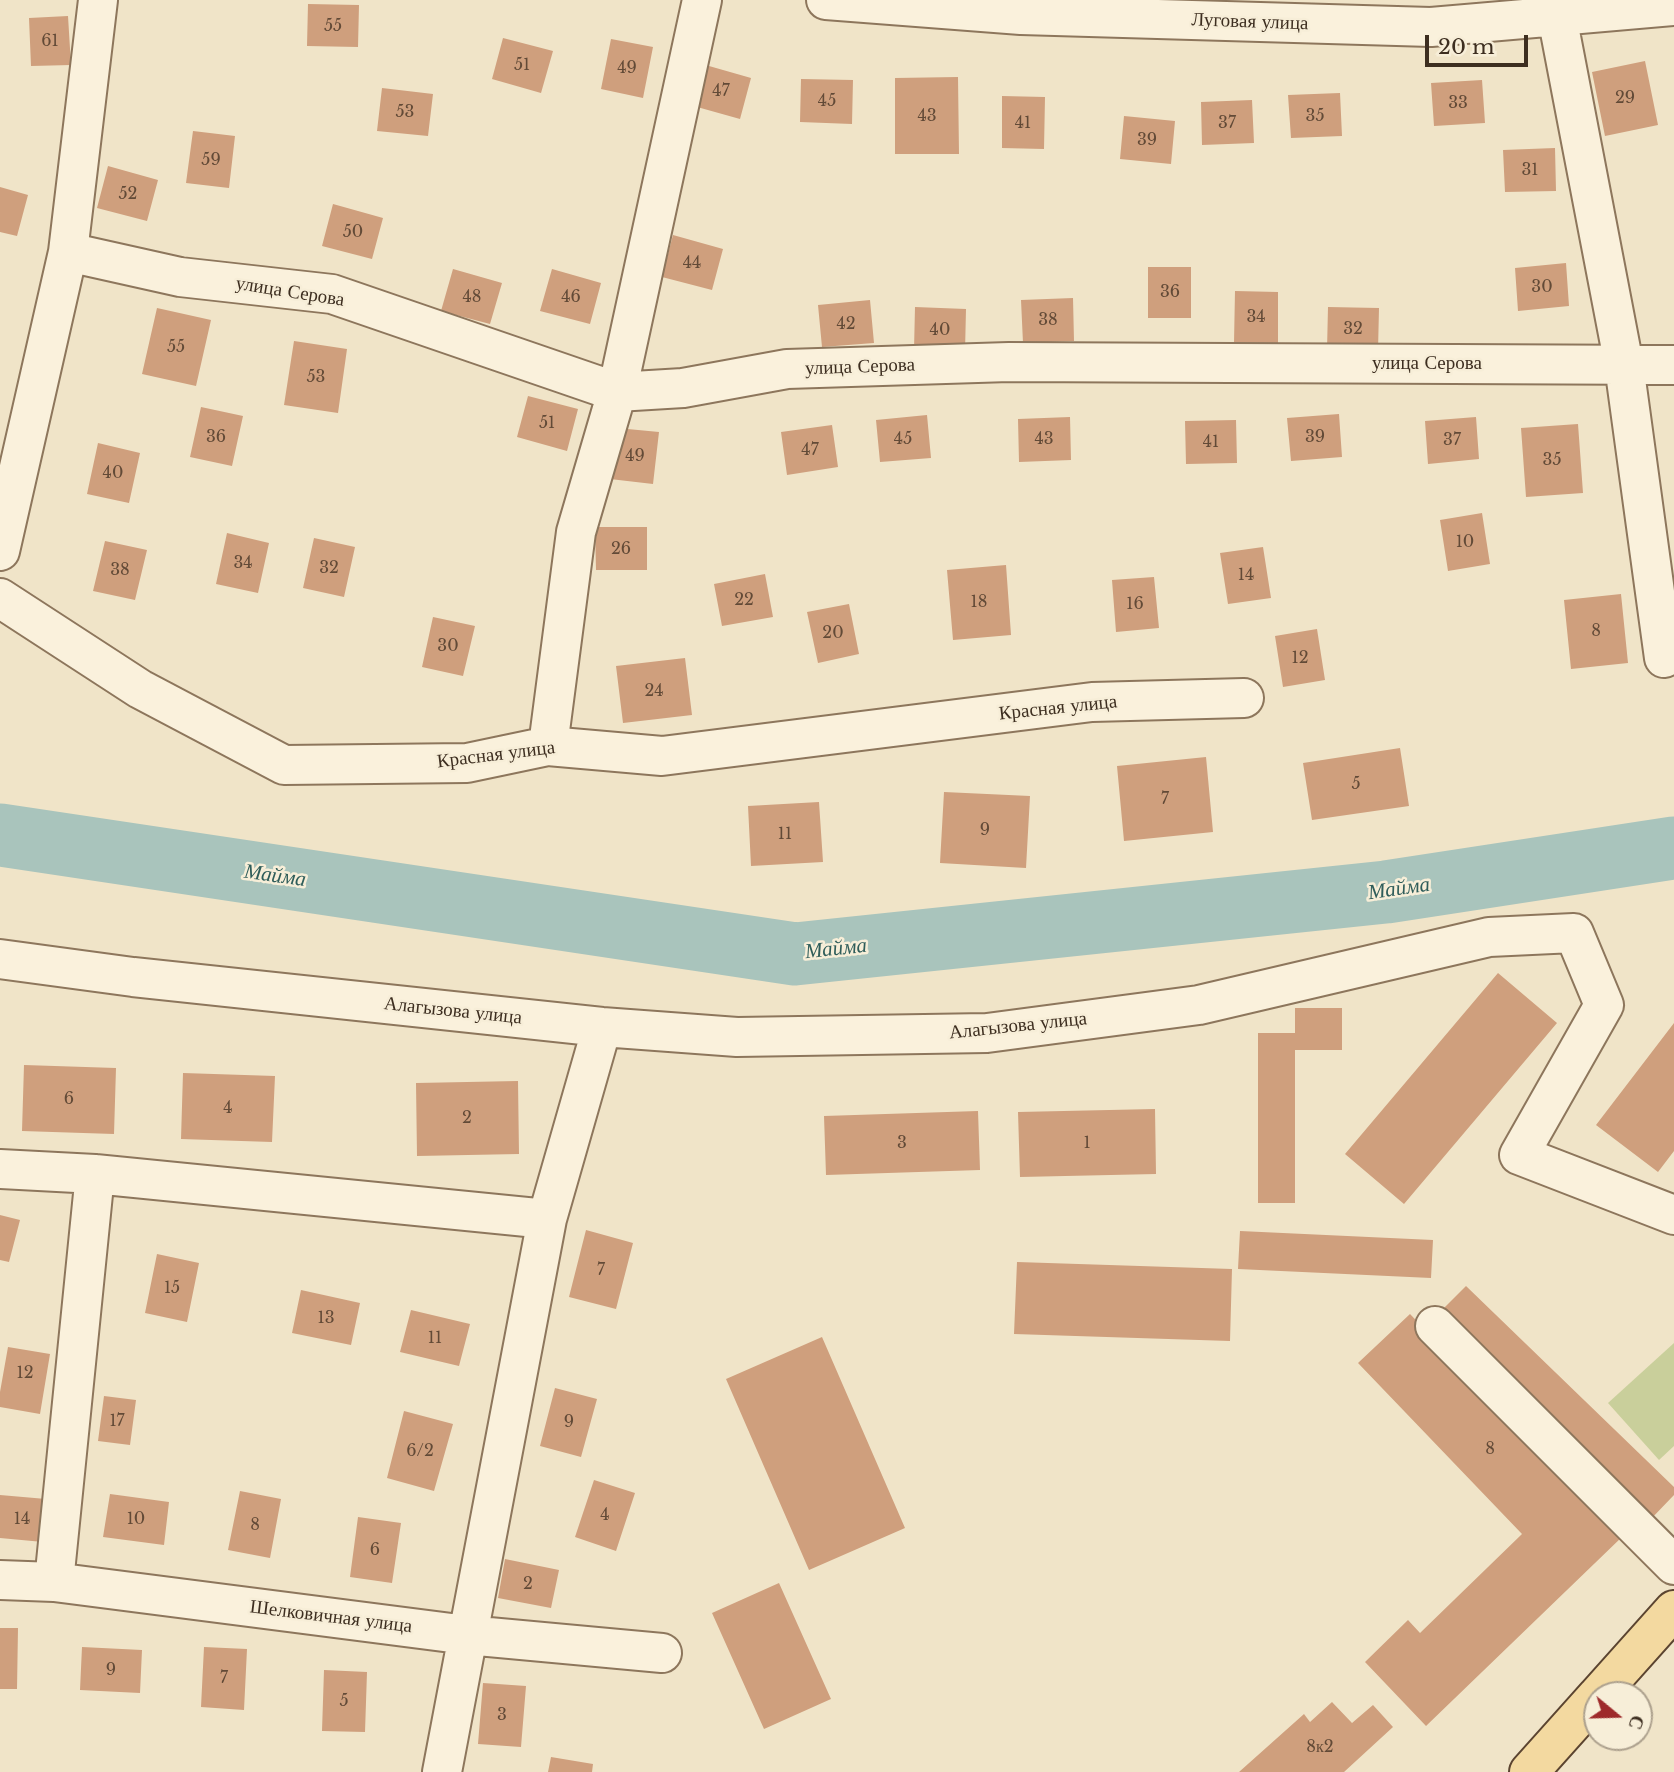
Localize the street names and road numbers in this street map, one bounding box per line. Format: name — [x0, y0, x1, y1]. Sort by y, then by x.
street label: Луговая улица — [1191, 9, 1309, 35]
street label: улица Серова — [234, 272, 346, 312]
street label: улица Серова — [1372, 353, 1482, 375]
street label: улица Серова — [805, 354, 915, 380]
street label: Красная улица — [998, 690, 1118, 726]
street label: Красная улица — [436, 736, 556, 774]
street label: Алагызова улица — [383, 992, 523, 1030]
street label: Алагызова улица — [948, 1007, 1088, 1045]
street label: Шелковичная улица — [249, 1596, 413, 1638]

